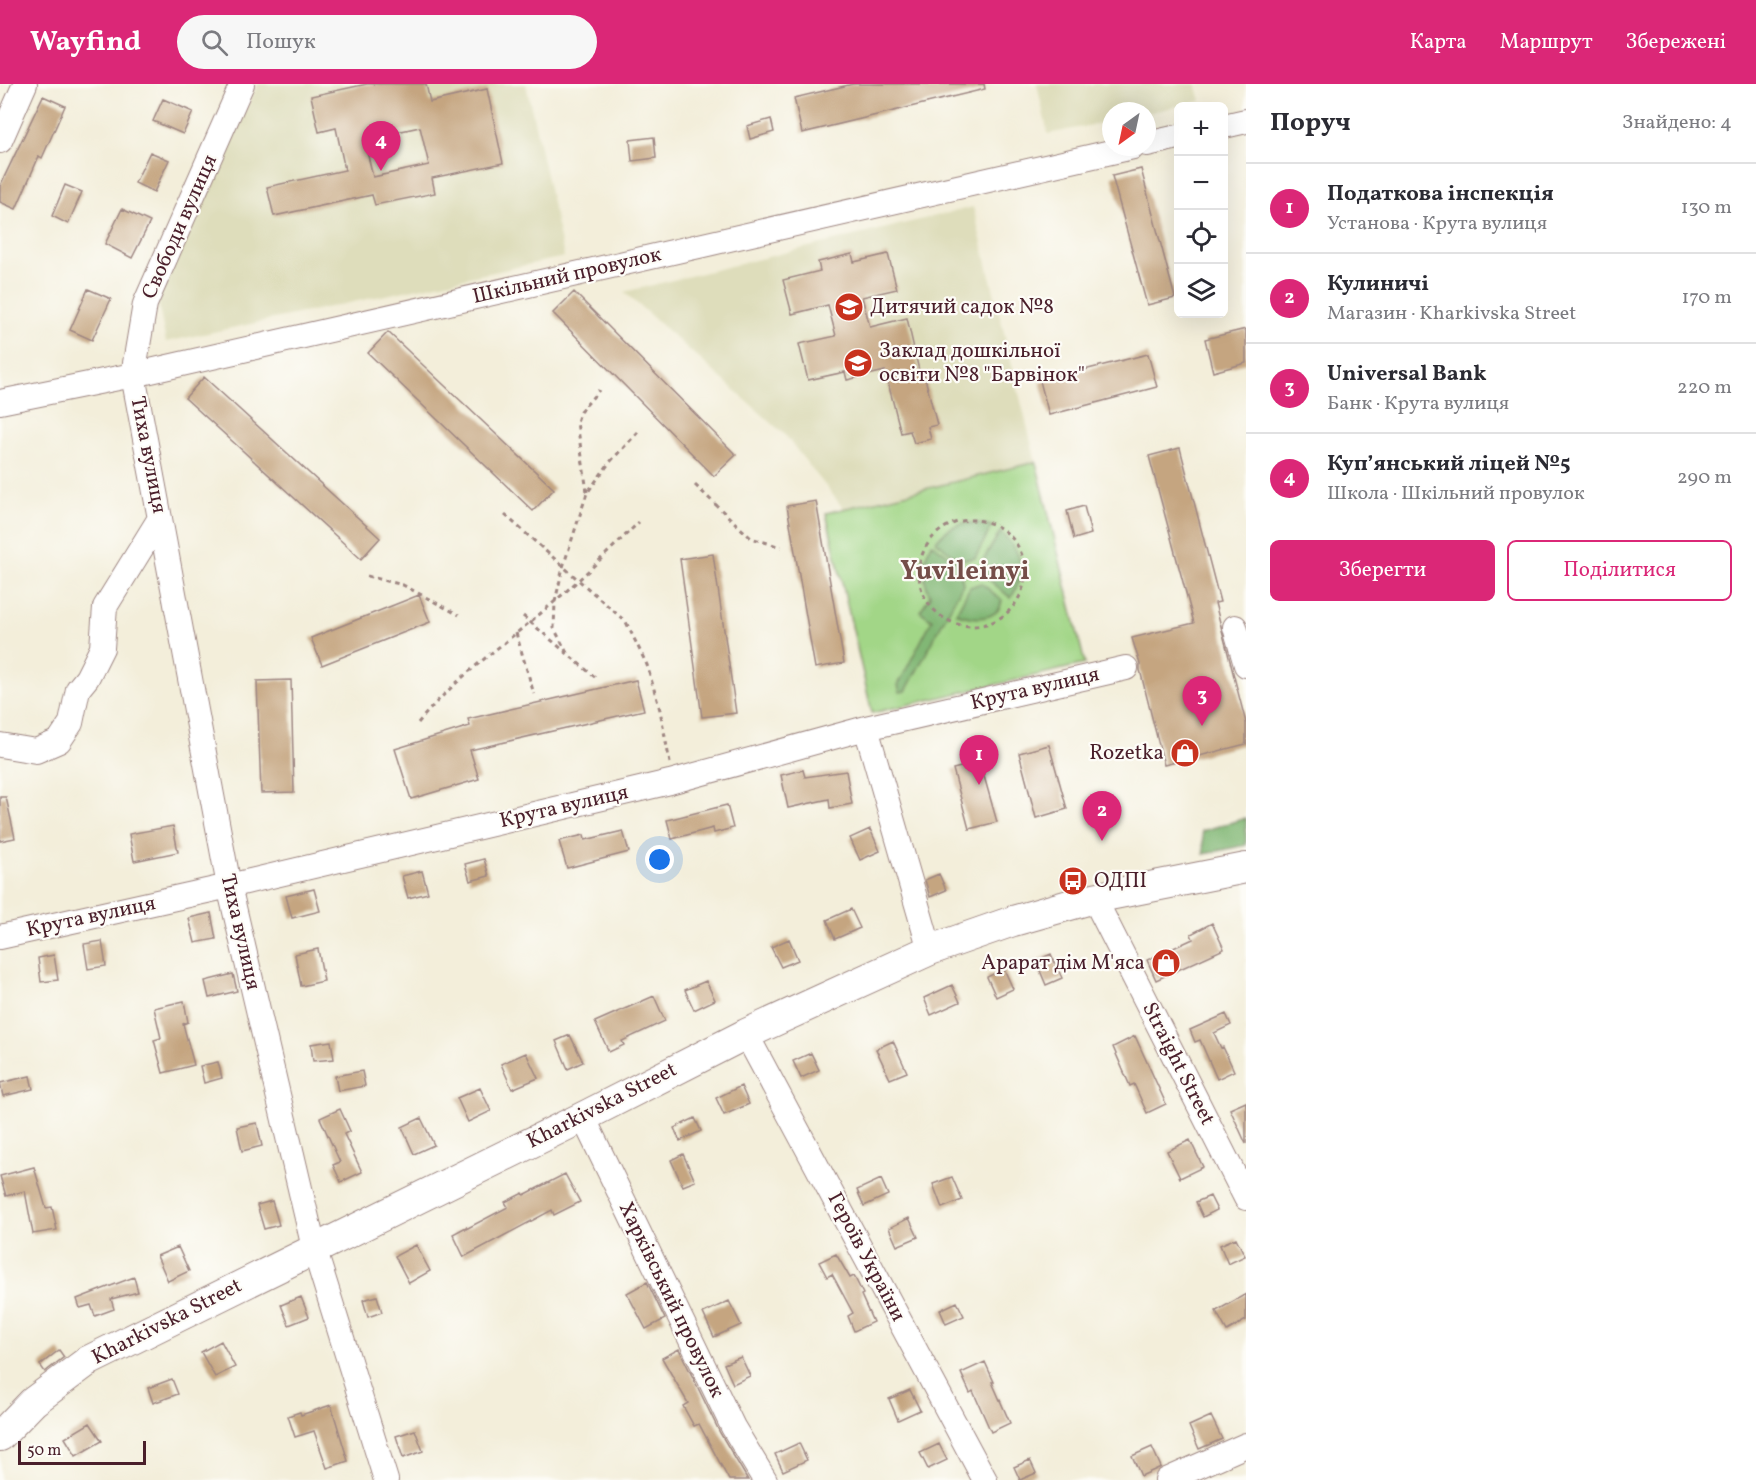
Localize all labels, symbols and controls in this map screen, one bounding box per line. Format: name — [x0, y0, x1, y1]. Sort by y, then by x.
search box — [177, 15, 597, 69]
text: Wayfind — [30, 23, 141, 62]
icon: search — [198, 26, 231, 59]
text: Пошук — [246, 27, 316, 58]
text: Карта — [1410, 28, 1467, 57]
text: Маршрут — [1500, 28, 1593, 57]
text: Збережені — [1626, 28, 1726, 57]
north arrow — [1102, 102, 1156, 156]
map controls — [1174, 102, 1228, 318]
button: + — [1174, 102, 1228, 156]
text: Поруч — [1270, 105, 1351, 141]
text: Знайдено: 4 — [1622, 109, 1732, 137]
pin: 4 — [362, 122, 400, 171]
street label: Свободи вулиця — [135, 150, 225, 304]
button: − — [1174, 156, 1228, 210]
text: Податкова інспекція — [1327, 179, 1554, 210]
text: 1 — [1285, 194, 1294, 222]
text: 130 m — [1681, 194, 1732, 222]
button: locate — [1174, 210, 1228, 264]
text: Установа · Крута вулиця — [1327, 210, 1547, 238]
street label: Шкільний провулок — [470, 240, 664, 312]
button: layers — [1174, 264, 1228, 318]
text: Кулиничі — [1327, 269, 1429, 300]
text: 2 — [1284, 284, 1295, 312]
text: 170 m — [1682, 284, 1732, 312]
school or university icon: Дитячий садок №8 — [833, 291, 865, 323]
place label: Дитячий садок №8 — [870, 293, 1054, 322]
text: Магазин · Kharkivska Street — [1327, 300, 1576, 328]
place label: Заклад дошкільної освіти №8 "Барвінок" — [879, 337, 1085, 390]
school or university icon: Заклад дошкільної освіти №8 "Барвінок" — [842, 347, 874, 379]
text: Universal Bank — [1327, 359, 1487, 390]
text: 3 — [1284, 374, 1295, 402]
text: 220 m — [1677, 374, 1732, 402]
text: Банк · Крута вулиця — [1327, 390, 1509, 418]
street label: Тиха вулиця — [122, 394, 174, 516]
text: Куп’янський ліцей №5 — [1327, 449, 1571, 480]
text: 4 — [1283, 464, 1296, 492]
text: 290 m — [1677, 464, 1732, 492]
text: Школа · Шкільний провулок — [1327, 480, 1585, 508]
button: Зберегти — [1270, 540, 1495, 601]
button: Поділитися — [1507, 540, 1732, 601]
district label: Yuvileinyi — [900, 553, 1030, 591]
street label: Крута вулиця — [968, 660, 1102, 718]
pin: 3 — [1182, 676, 1222, 726]
pin: 1 — [960, 736, 998, 785]
shop icon: Rozetka — [1169, 737, 1201, 769]
place label: Rozetka — [1089, 739, 1164, 768]
street label: Крута вулиця — [497, 778, 631, 836]
pin: 2 — [1082, 792, 1122, 841]
your location — [645, 845, 674, 874]
bus stop icon: ОДПІ — [1057, 865, 1089, 897]
place label: ОДПІ — [1094, 867, 1147, 896]
street label: Тиха вулиця — [213, 871, 267, 993]
street label: Крута вулиця — [24, 889, 158, 945]
shop icon: Арарат дім М'яса — [1150, 947, 1182, 979]
place label: Арарат дім М'яса — [981, 949, 1145, 978]
street label: Straight Street — [1135, 998, 1221, 1130]
street label: Kharkivska Street — [522, 1056, 682, 1156]
street label: Героїв України — [820, 1187, 912, 1327]
street label: Харківський провулок — [611, 1197, 731, 1403]
street label: Kharkivska Street — [87, 1272, 247, 1372]
scale bar — [18, 1438, 146, 1466]
text: 50 m — [27, 1440, 61, 1462]

